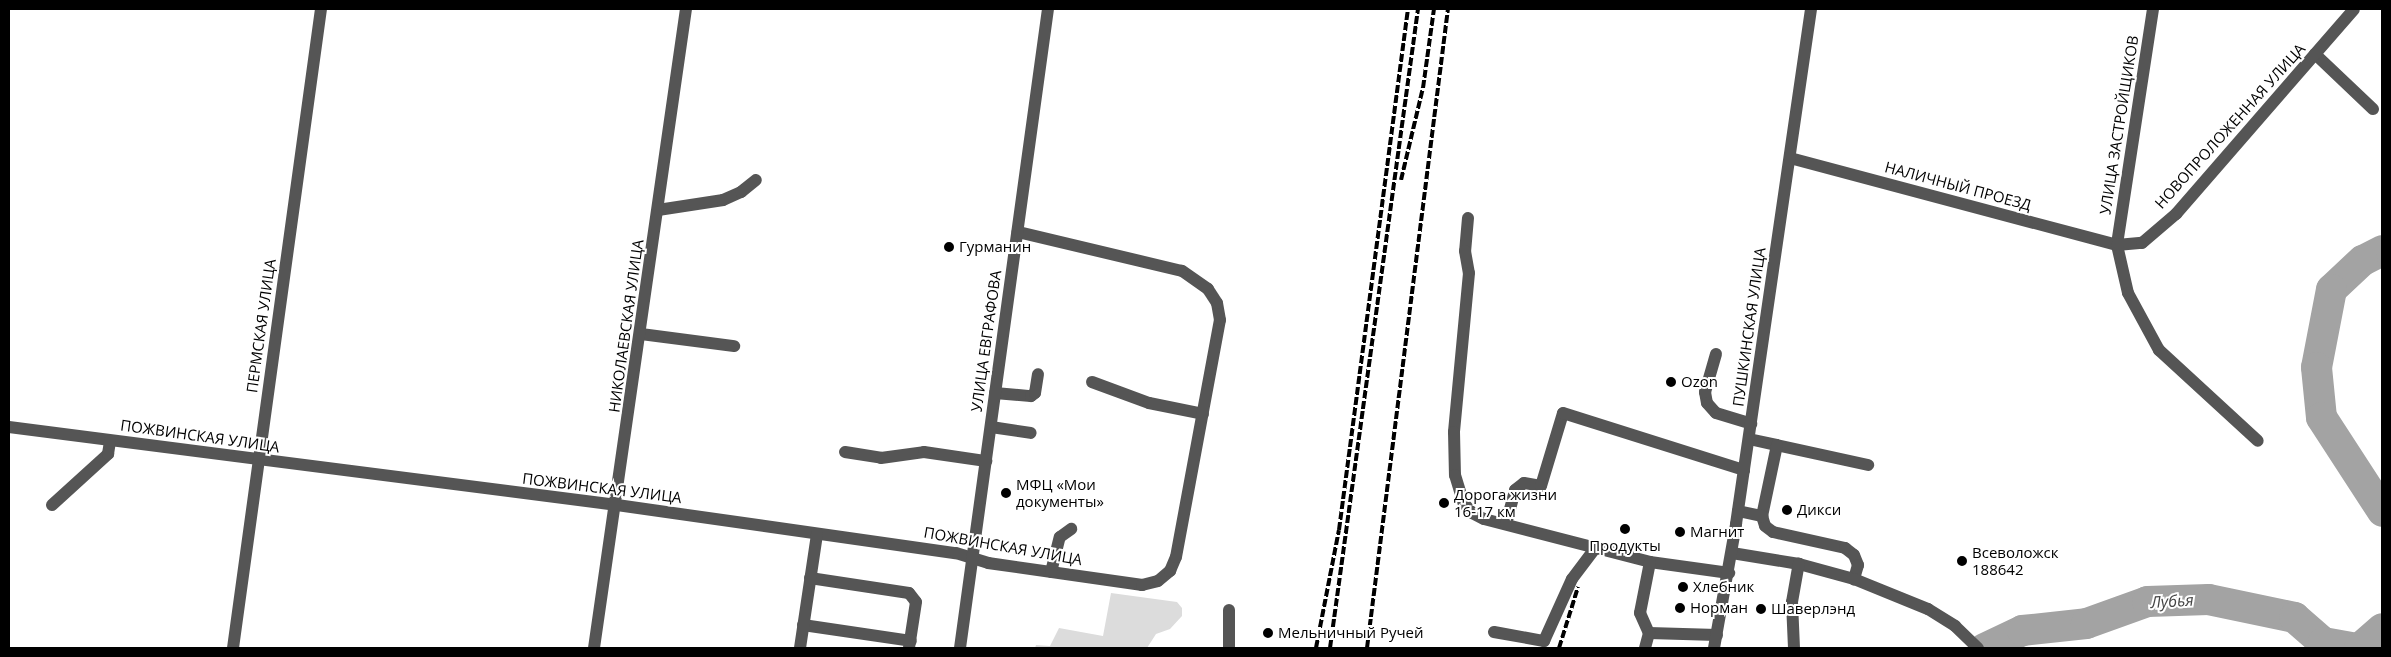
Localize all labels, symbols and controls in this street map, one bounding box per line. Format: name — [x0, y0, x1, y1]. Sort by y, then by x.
street label: УЛИЦА ЗАСТРОЙЩИКОВ — [2096, 34, 2142, 216]
street label: НОВОПРОЛОЖЕННАЯ УЛИЦА — [2151, 40, 2309, 212]
street label: НАЛИЧНЫЙ ПРОЕЗД — [1883, 158, 2033, 214]
street label: НИКОЛАЕВСКАЯ УЛИЦА — [605, 238, 647, 414]
place label: Гурманин — [959, 238, 1031, 256]
marker: Гурманин — [943, 241, 955, 253]
street label: ПУШКИНСКАЯ УЛИЦА — [1729, 246, 1769, 408]
street label: ПЕРМСКАЯ УЛИЦА — [243, 258, 279, 394]
street label: УЛИЦА ЕВГРАФОВА — [967, 269, 1005, 413]
place label: Ozon — [1681, 373, 1718, 391]
marker: Ozon — [1665, 376, 1677, 388]
street label: ПОЖВИНСКАЯ УЛИЦА — [119, 416, 281, 456]
street label: ПОЖВИНСКАЯ УЛИЦА — [521, 469, 683, 507]
place label: МФЦ «Мои документы» — [1016, 475, 1104, 510]
place label: Дорога жизни 16-17 км — [1454, 485, 1557, 520]
marker: МФЦ «Мои документы» — [1000, 487, 1012, 499]
marker: Дорога жизни 16-17 км — [1438, 497, 1450, 509]
place label: Дикси — [1797, 501, 1841, 519]
marker: Дикси — [1781, 504, 1793, 516]
street label: ПОЖВИНСКАЯ УЛИЦА — [922, 523, 1084, 569]
marker: Продукты — [1619, 523, 1631, 535]
place label: Магнит — [1690, 523, 1744, 541]
marker: Магнит — [1674, 526, 1686, 538]
place label: Продукты — [1589, 537, 1661, 555]
place label: Всеволожск 188642 — [1972, 543, 2058, 578]
marker: Всеволожск 188642 — [1956, 555, 1968, 567]
place label: Хлебник — [1693, 578, 1754, 596]
marker: Хлебник — [1677, 581, 1689, 593]
water label: Лубья — [2150, 590, 2194, 612]
place label: Норман — [1690, 599, 1748, 617]
place label: Шаверлэнд — [1771, 600, 1855, 618]
marker: Норман — [1674, 602, 1686, 614]
marker: Шаверлэнд — [1755, 603, 1767, 615]
place label: Мельничный Ручей — [1278, 624, 1424, 642]
marker: Мельничный Ручей — [1262, 627, 1274, 639]

